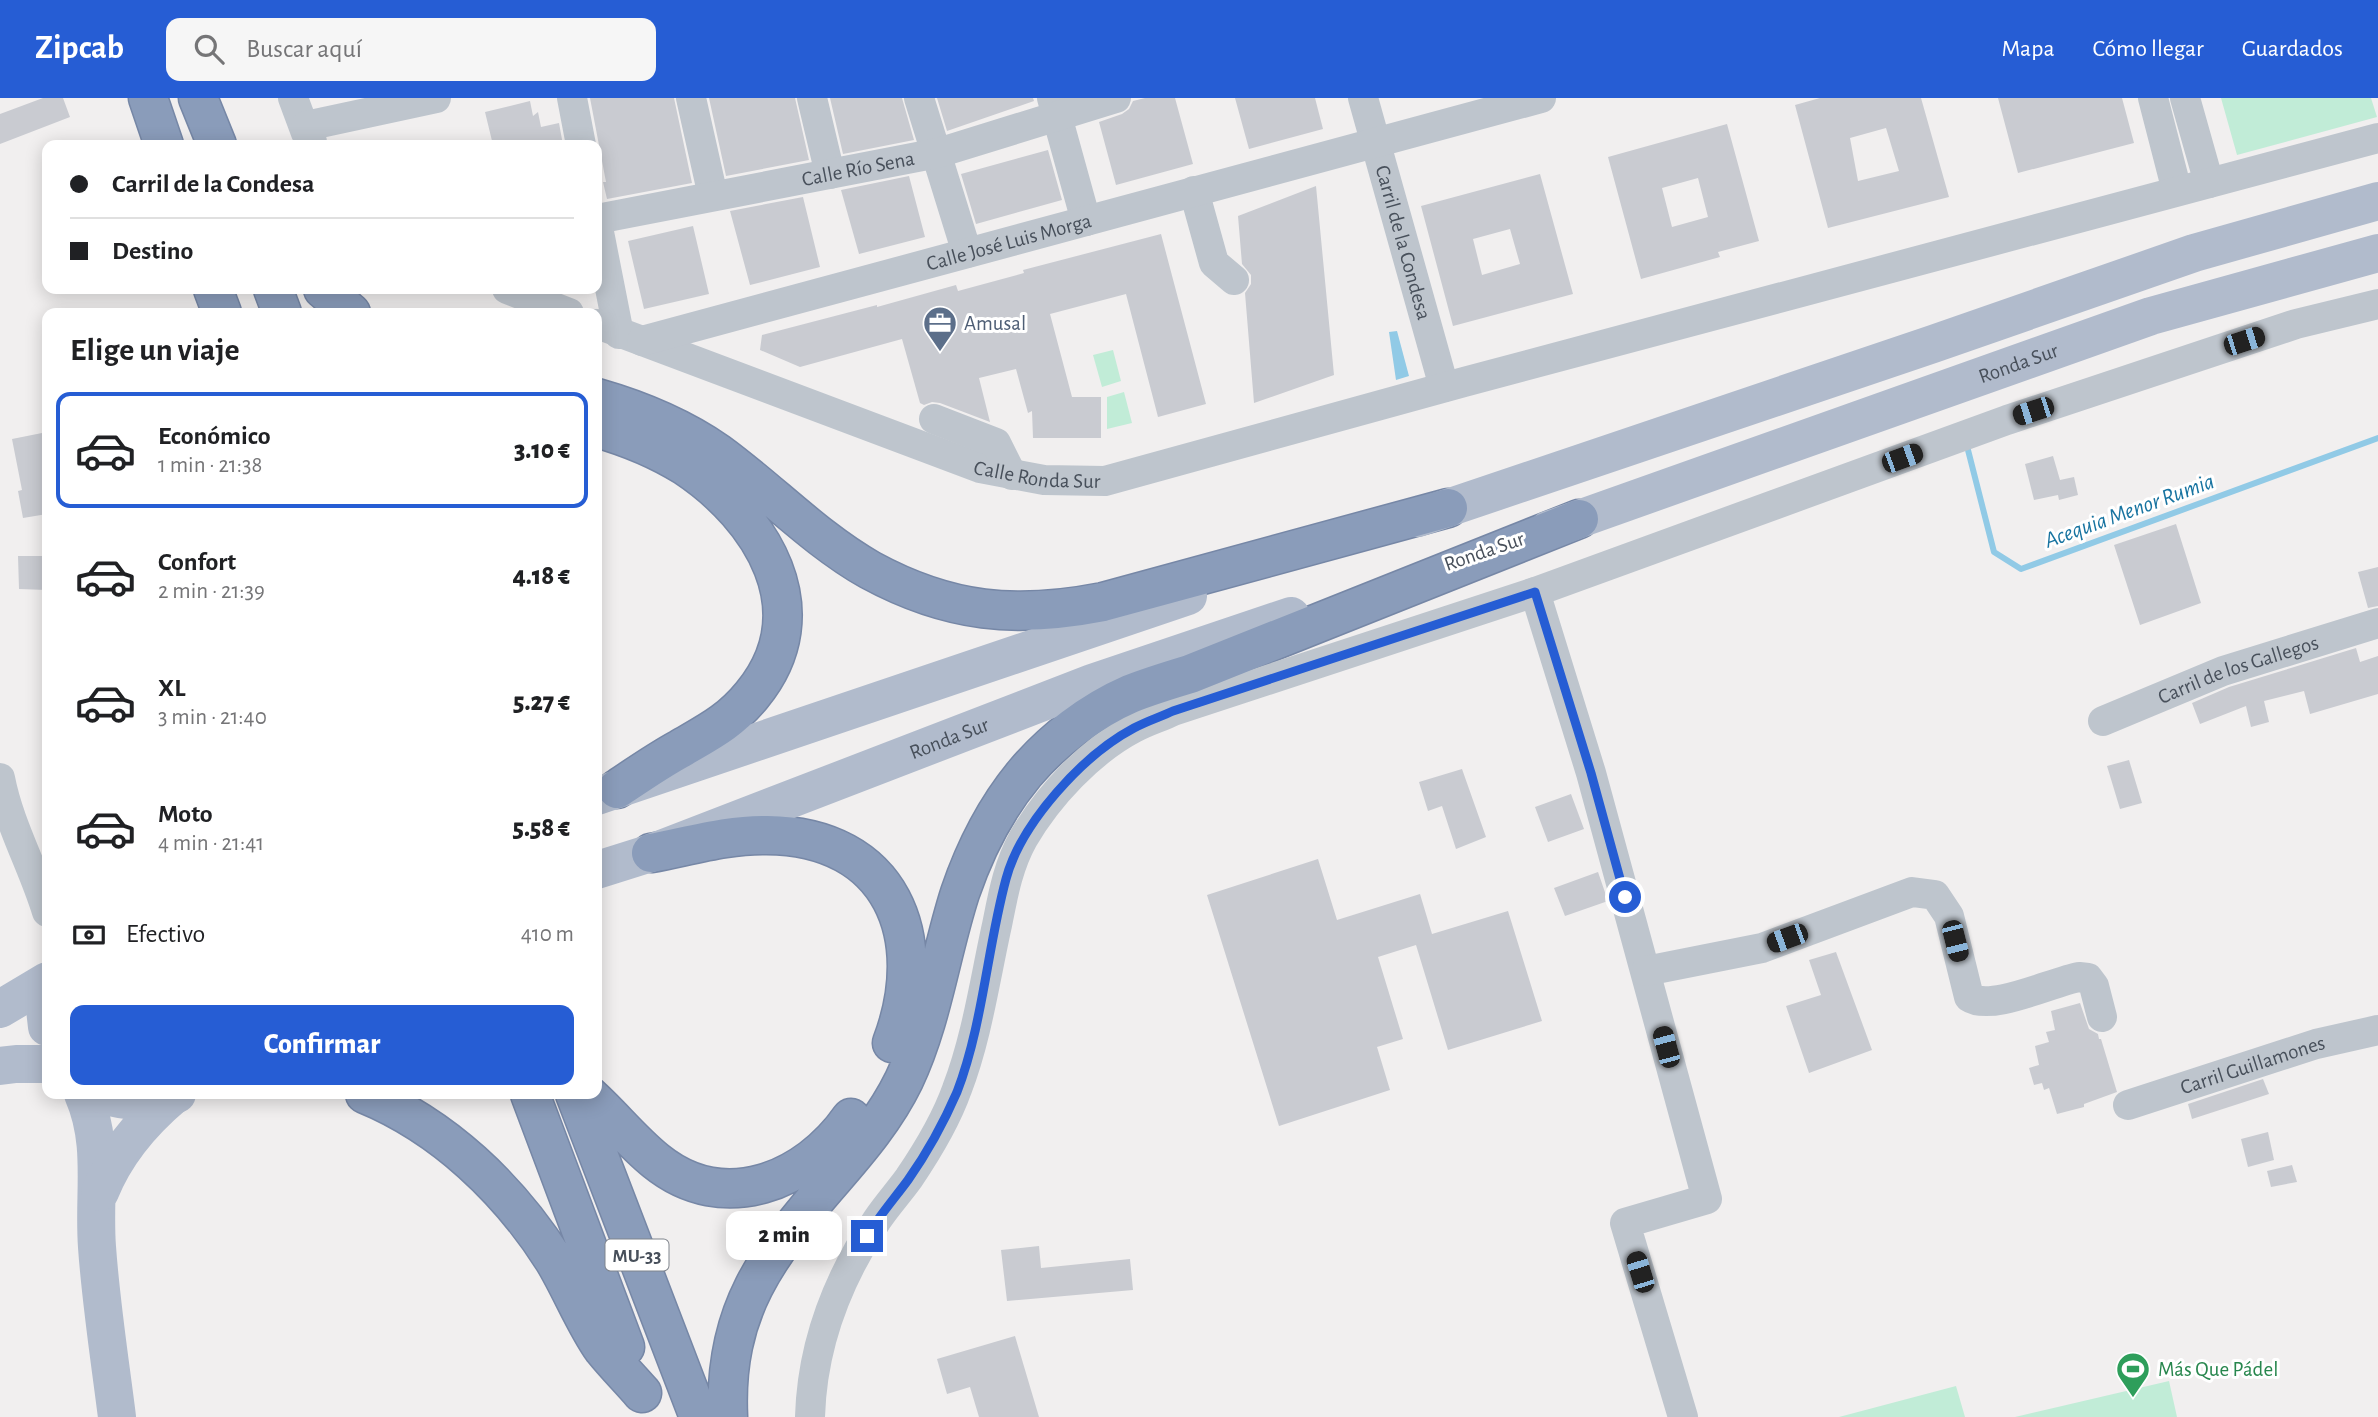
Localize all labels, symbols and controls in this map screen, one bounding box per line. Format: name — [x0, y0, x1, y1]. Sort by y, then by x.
search box — [166, 18, 656, 81]
icon: search — [190, 30, 228, 68]
text: Zipcab — [35, 32, 124, 65]
text: Buscar aquí — [246, 36, 362, 62]
text: Mapa — [2001, 37, 2055, 61]
text: Cómo llegar — [2093, 37, 2204, 61]
text: Guardados — [2242, 37, 2343, 61]
street label: Calle Río Sena — [800, 148, 917, 190]
street label: Carril de la Condesa — [1371, 163, 1435, 323]
text: Carril de la Condesa — [112, 171, 315, 197]
street label: Calle José Luis Morga — [924, 210, 1094, 275]
text: Destino — [112, 238, 193, 264]
office icon: Amusal — [921, 304, 959, 353]
place label: Amusal — [964, 313, 1026, 334]
car — [2221, 325, 2268, 357]
text: Elige un viaje — [70, 334, 240, 366]
street label: Ronda Sur — [1976, 340, 2061, 387]
car — [2010, 395, 2057, 427]
icon: car — [74, 419, 137, 482]
text: Económico — [158, 423, 271, 449]
text: 3.10 € — [514, 437, 570, 463]
car — [1879, 441, 1926, 475]
text: 1 min · 21:38 — [158, 454, 262, 477]
street label: Calle Ronda Sur — [971, 457, 1101, 492]
water label: Acequia Menor Rumia — [2041, 470, 2217, 553]
street label: Ronda Sur — [1441, 528, 1527, 575]
icon: car — [74, 545, 137, 608]
text: Confort — [158, 549, 236, 575]
text: 4.18 € — [512, 563, 570, 589]
text: 2 min · 21:39 — [158, 580, 265, 603]
street label: Carril de los Gallegos — [2155, 632, 2321, 708]
icon: car — [74, 671, 137, 734]
text: XL — [158, 675, 185, 701]
text: 5.27 € — [513, 689, 570, 715]
text: 3 min · 21:40 — [158, 706, 267, 729]
street label: Ronda Sur — [907, 714, 992, 763]
icon: car — [74, 797, 137, 860]
text: Moto — [158, 801, 213, 827]
text: 5.58 € — [513, 815, 570, 841]
text: 4 min · 21:41 — [158, 832, 264, 855]
route start — [1609, 881, 1641, 913]
icon: cash — [70, 916, 108, 954]
car — [1940, 918, 1971, 964]
text: Efectivo — [126, 921, 205, 947]
car — [1764, 921, 1811, 955]
text: 410 m — [521, 923, 574, 946]
button: Confirmar — [70, 1005, 574, 1085]
car — [1651, 1024, 1682, 1070]
street label: Carril Guillamones — [2178, 1032, 2327, 1098]
callout: 2 min — [727, 1212, 842, 1260]
route end — [851, 1220, 883, 1252]
text: 2 min — [758, 1224, 810, 1247]
road number: MU-33 — [606, 1240, 668, 1270]
car — [1624, 1249, 1657, 1295]
sports icon: Más Que Pádel — [2114, 1350, 2152, 1399]
place label: Más Que Pádel — [2158, 1359, 2278, 1380]

